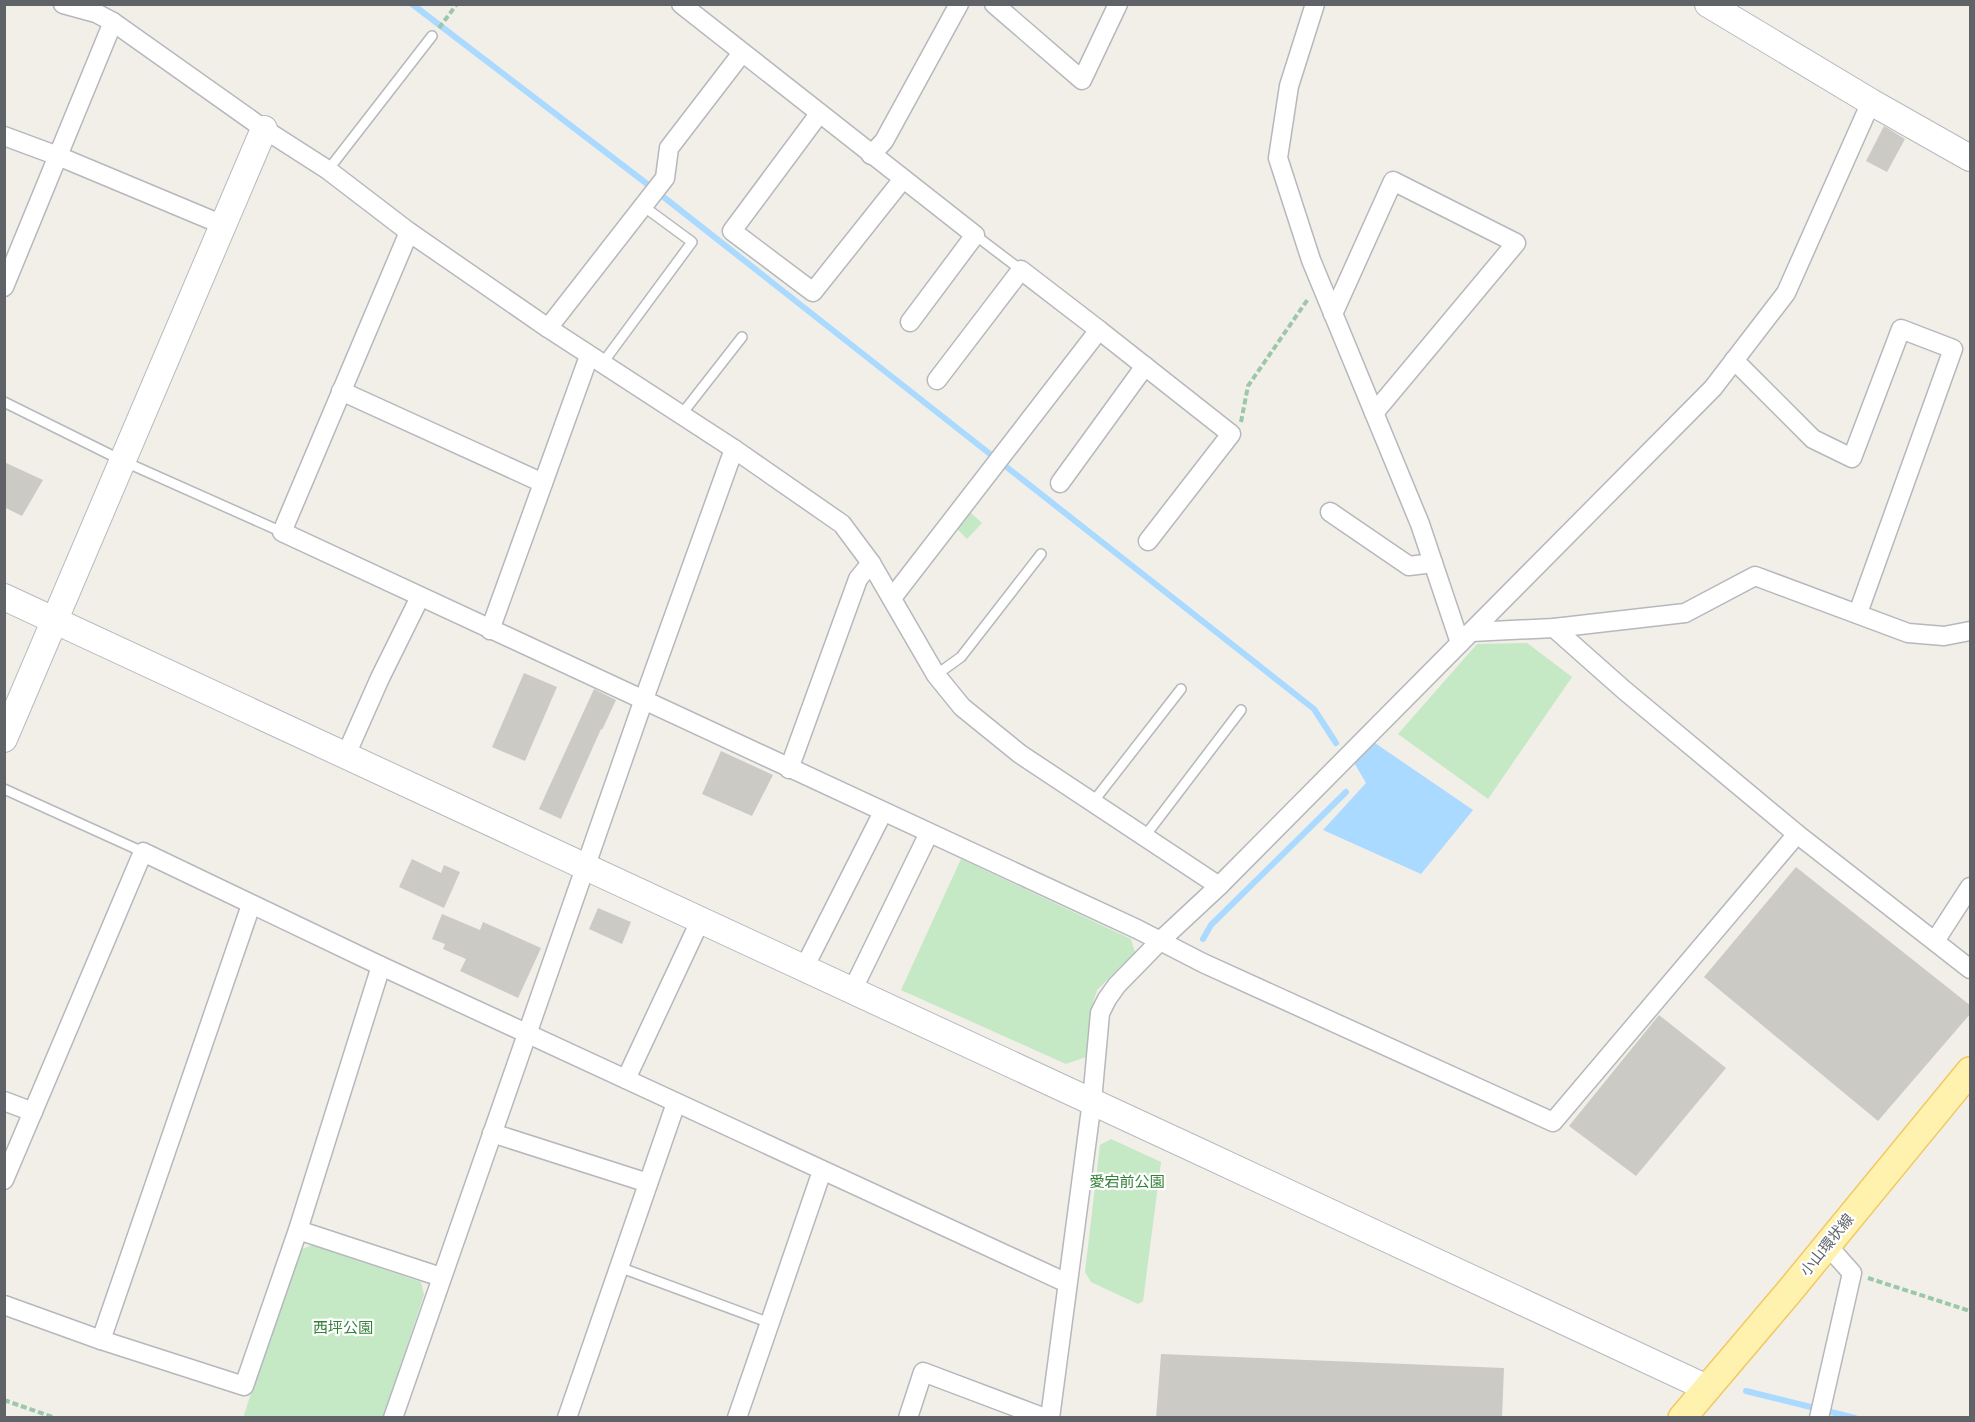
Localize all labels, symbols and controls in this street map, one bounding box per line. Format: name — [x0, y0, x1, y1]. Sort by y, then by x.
park label: 愛宕前公園 — [1089, 1173, 1165, 1191]
street label: 小山環状線 — [1796, 1210, 1858, 1280]
park label: 西坪公園 — [313, 1319, 373, 1337]

